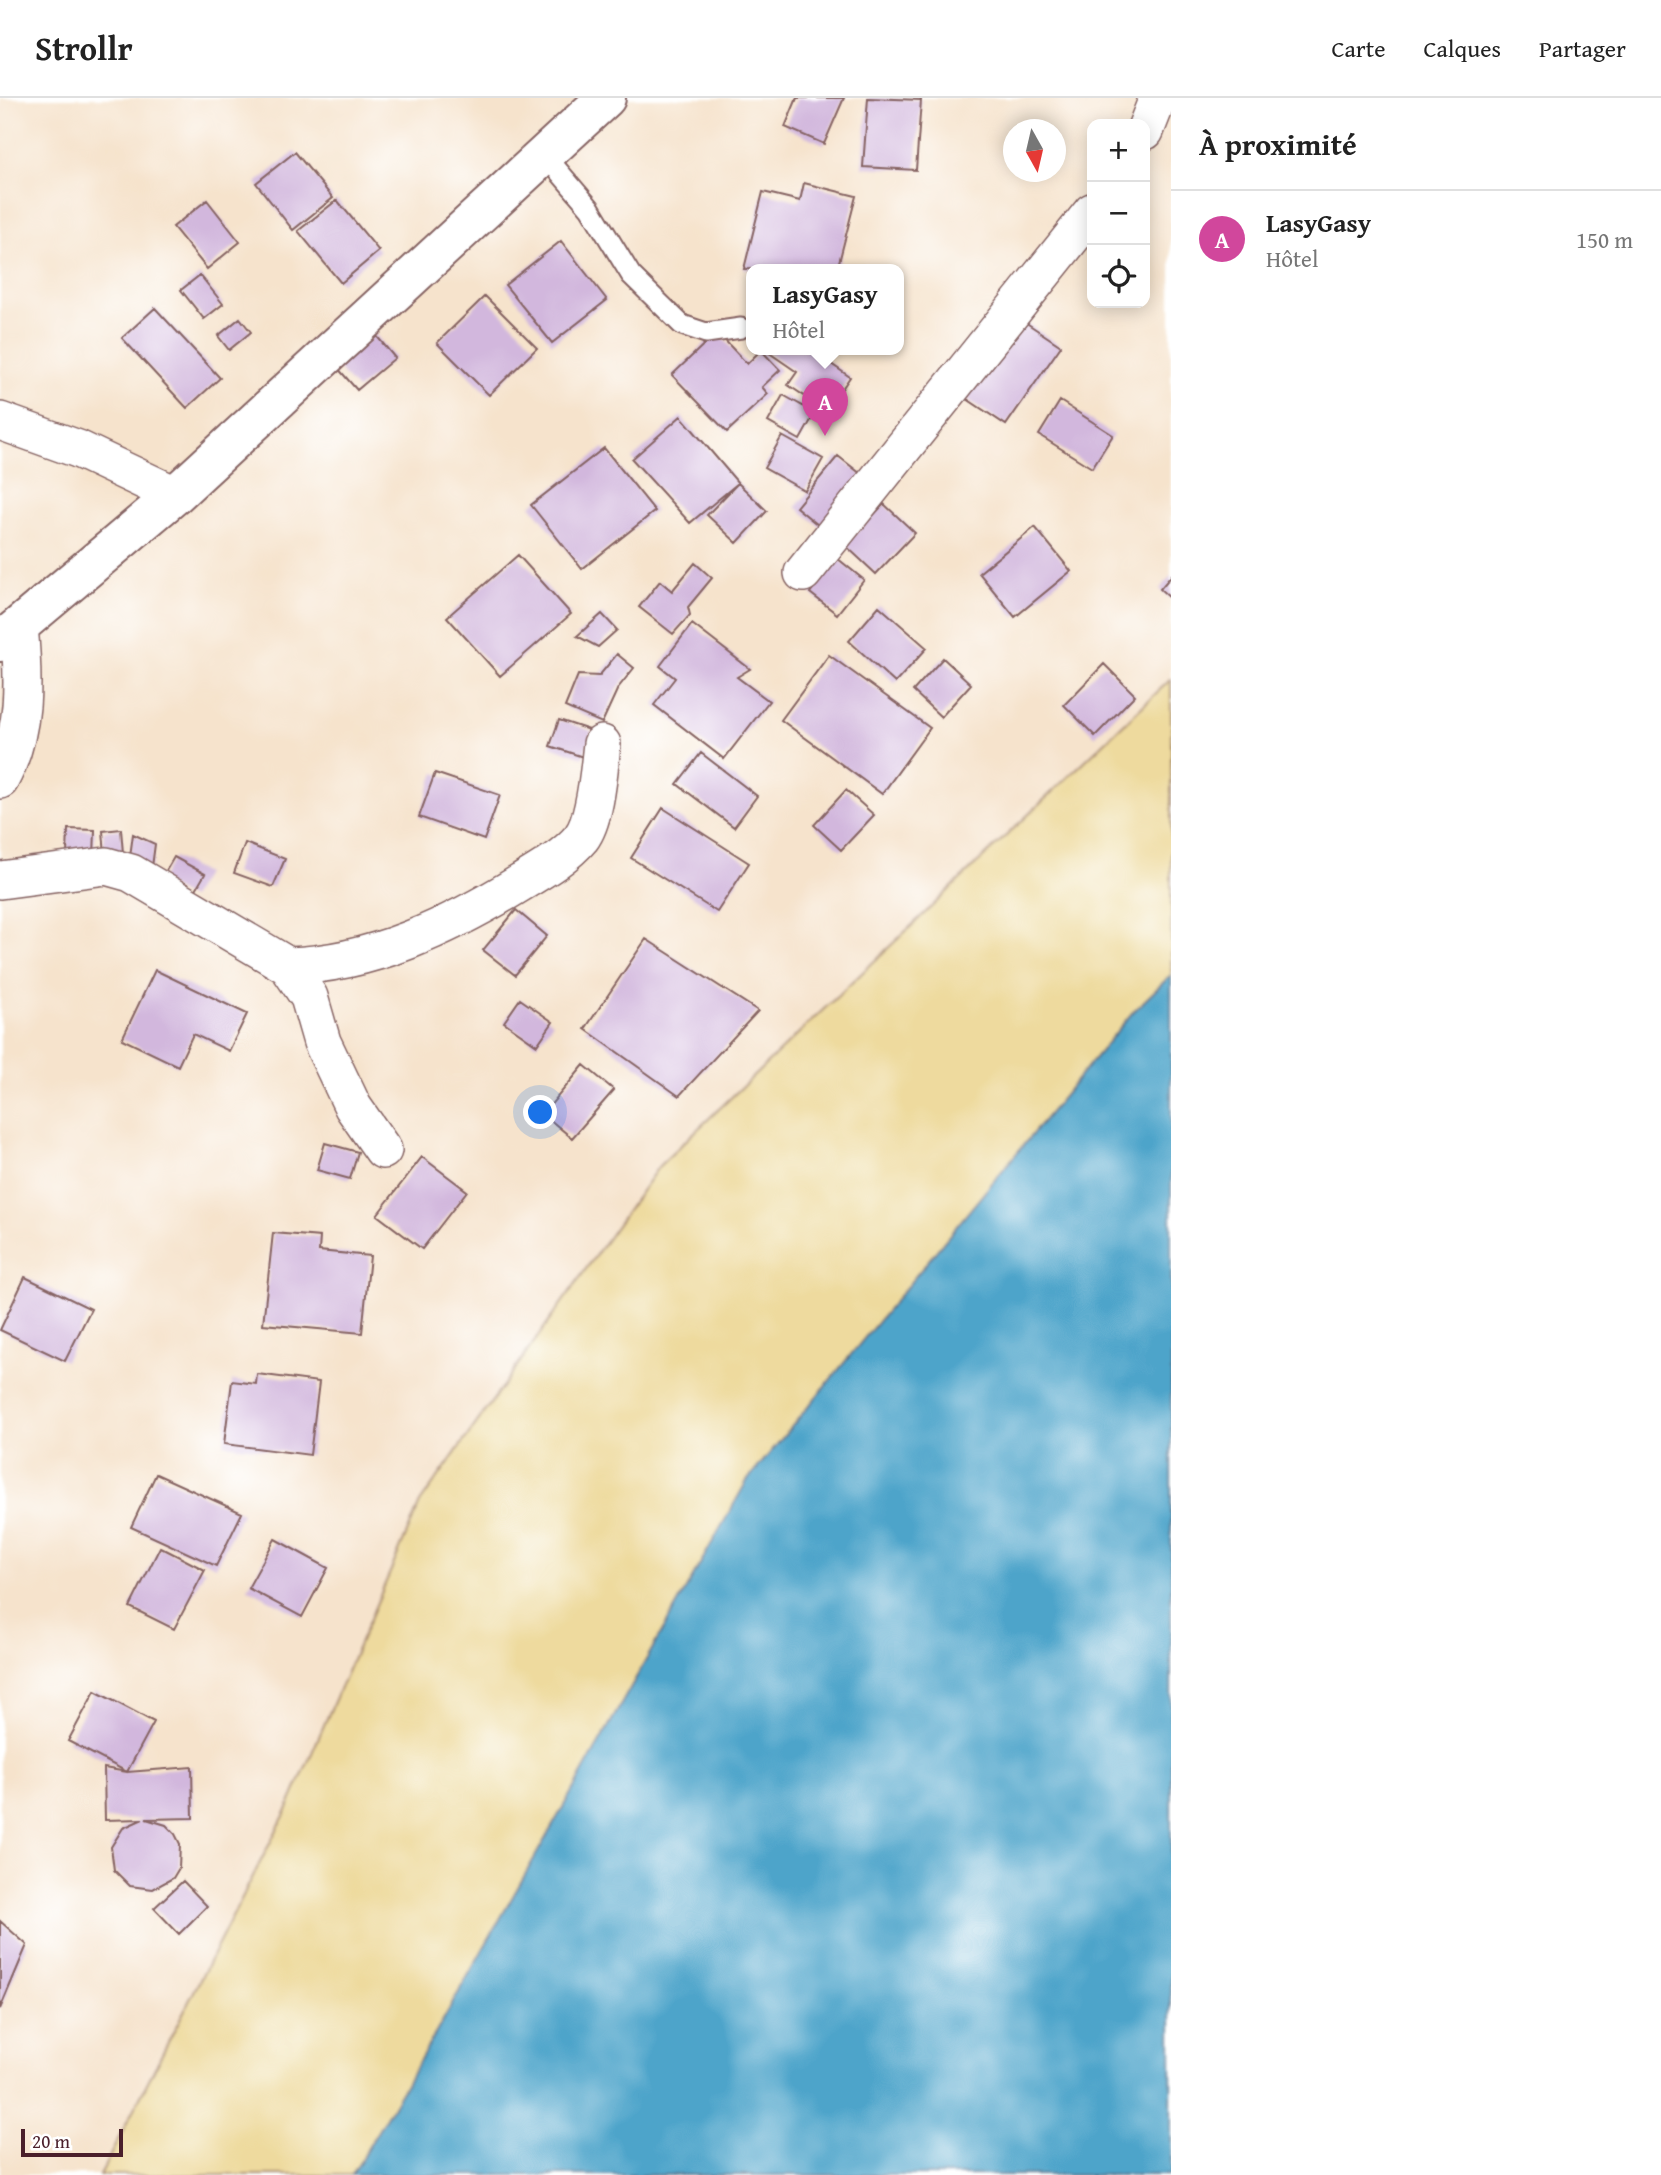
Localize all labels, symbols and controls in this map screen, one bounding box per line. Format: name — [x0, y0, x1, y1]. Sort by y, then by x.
text: Strollr — [35, 24, 133, 72]
text: Carte — [1331, 31, 1385, 66]
text: Calques — [1423, 31, 1501, 66]
text: Partager — [1539, 31, 1626, 66]
north arrow — [1003, 119, 1066, 182]
map controls — [1087, 119, 1150, 308]
button: + — [1087, 119, 1150, 182]
text: À proximité — [1199, 122, 1357, 166]
button: − — [1087, 182, 1150, 245]
text: LasyGasy — [1266, 203, 1371, 242]
text: A — [1215, 223, 1229, 256]
text: 150 m — [1576, 223, 1633, 256]
text: Hôtel — [1266, 242, 1318, 275]
button: locate — [1087, 245, 1150, 308]
popup — [746, 264, 904, 355]
text: LasyGasy — [773, 274, 877, 313]
text: Hôtel — [773, 313, 825, 346]
pin: A — [802, 378, 848, 436]
your location — [523, 1095, 557, 1129]
scale bar — [21, 2126, 122, 2158]
text: 20 m — [32, 2127, 70, 2155]

